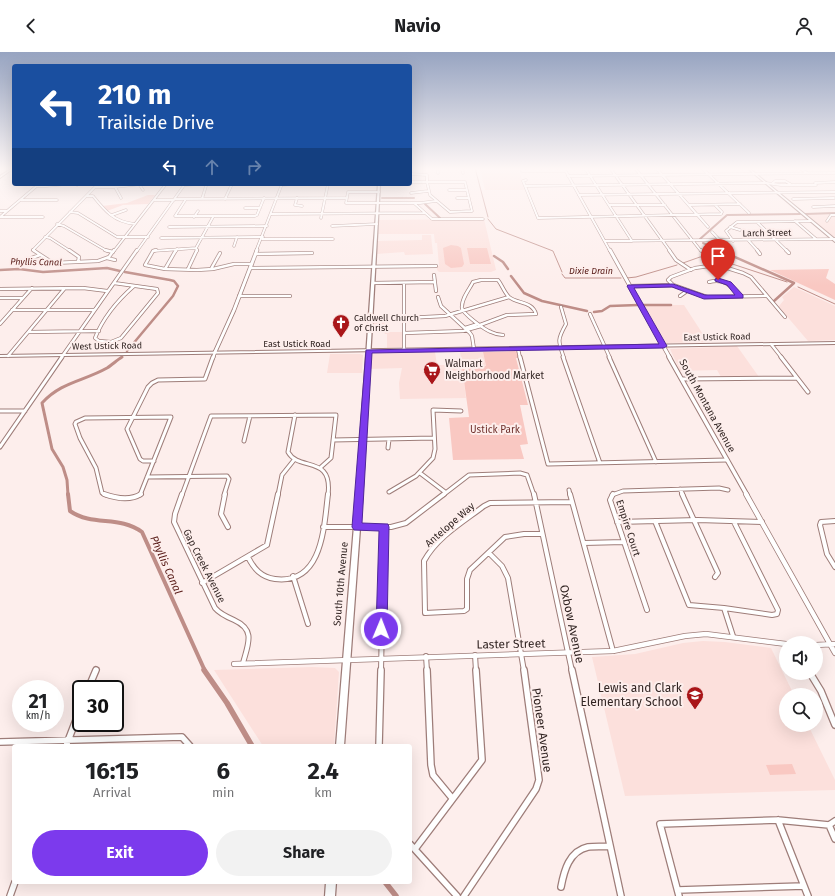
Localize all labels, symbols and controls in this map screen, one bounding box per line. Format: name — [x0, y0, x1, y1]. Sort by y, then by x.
icon: back — [20, 15, 42, 37]
text: Navio — [394, 15, 441, 37]
icon: person — [793, 15, 815, 37]
text: 210 m — [98, 78, 172, 111]
icon: left — [32, 80, 84, 132]
text: Trailside Drive — [98, 112, 214, 134]
icon: left — [159, 156, 181, 178]
icon: ahead — [201, 156, 223, 178]
icon: right — [243, 156, 265, 178]
street label: Larch Street — [742, 228, 792, 238]
pin — [701, 239, 735, 280]
icon: arrive — [707, 245, 729, 267]
water label: Phyllis Canal — [10, 257, 62, 267]
water label: Dixie Drain — [569, 266, 613, 276]
church icon: Caldwell Church of Christ — [331, 313, 351, 338]
place label: Caldwell Church of Christ — [354, 313, 419, 333]
street label: East Ustick Road — [683, 331, 751, 343]
street label: East Ustick Road — [263, 339, 331, 349]
street label: West Ustick Road — [72, 340, 142, 352]
street label: South Montana Avenue — [676, 357, 738, 455]
place label: Walmart Neighborhood Market — [445, 358, 545, 382]
supermarket icon: Walmart Neighborhood Market — [422, 360, 442, 385]
park label: Ustick Park — [470, 424, 521, 436]
street label: Empire Court — [613, 498, 643, 558]
street label: Antelope Way — [423, 500, 477, 550]
street label: Gap Creek Avenue — [180, 527, 228, 605]
water label: Phyllis Canal — [147, 534, 185, 596]
street label: South 10th Avenue — [331, 541, 351, 627]
street label: Oxbow Avenue — [557, 584, 587, 664]
position arrow — [360, 608, 402, 650]
street label: Laster Street — [476, 636, 546, 652]
map controls — [779, 636, 823, 732]
button: sound — [779, 636, 823, 680]
speed limit sign: 30 — [72, 680, 124, 732]
place label: Lewis and Clark Elementary School — [580, 681, 683, 709]
school or university icon: Lewis and Clark Elementary School — [685, 685, 705, 710]
street label: Pioneer Avenue — [529, 687, 555, 773]
button: search — [779, 688, 823, 732]
text: 21 — [28, 689, 48, 713]
text: km/h — [26, 710, 50, 722]
text: 16:15 — [85, 757, 139, 785]
text: 6 — [216, 757, 230, 785]
text: 2.4 — [308, 757, 339, 785]
text: Arrival — [93, 785, 131, 800]
text: min — [212, 785, 234, 800]
text: km — [314, 785, 332, 800]
button: Exit — [32, 830, 208, 876]
button: Share — [216, 830, 392, 876]

